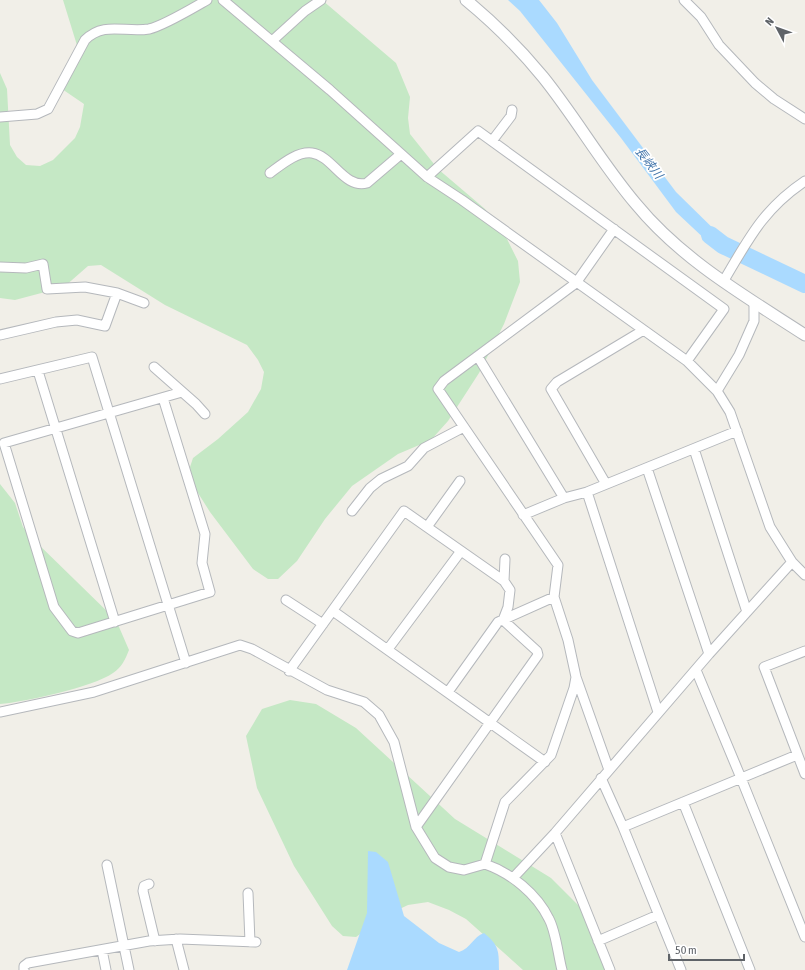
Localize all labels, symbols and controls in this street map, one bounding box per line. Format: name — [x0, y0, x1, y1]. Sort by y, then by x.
north arrow — [757, 8, 797, 48]
text: N — [763, 15, 776, 28]
water label: 長峡川 — [632, 145, 667, 183]
scale bar — [669, 936, 744, 962]
text: 50 m — [675, 943, 697, 957]

